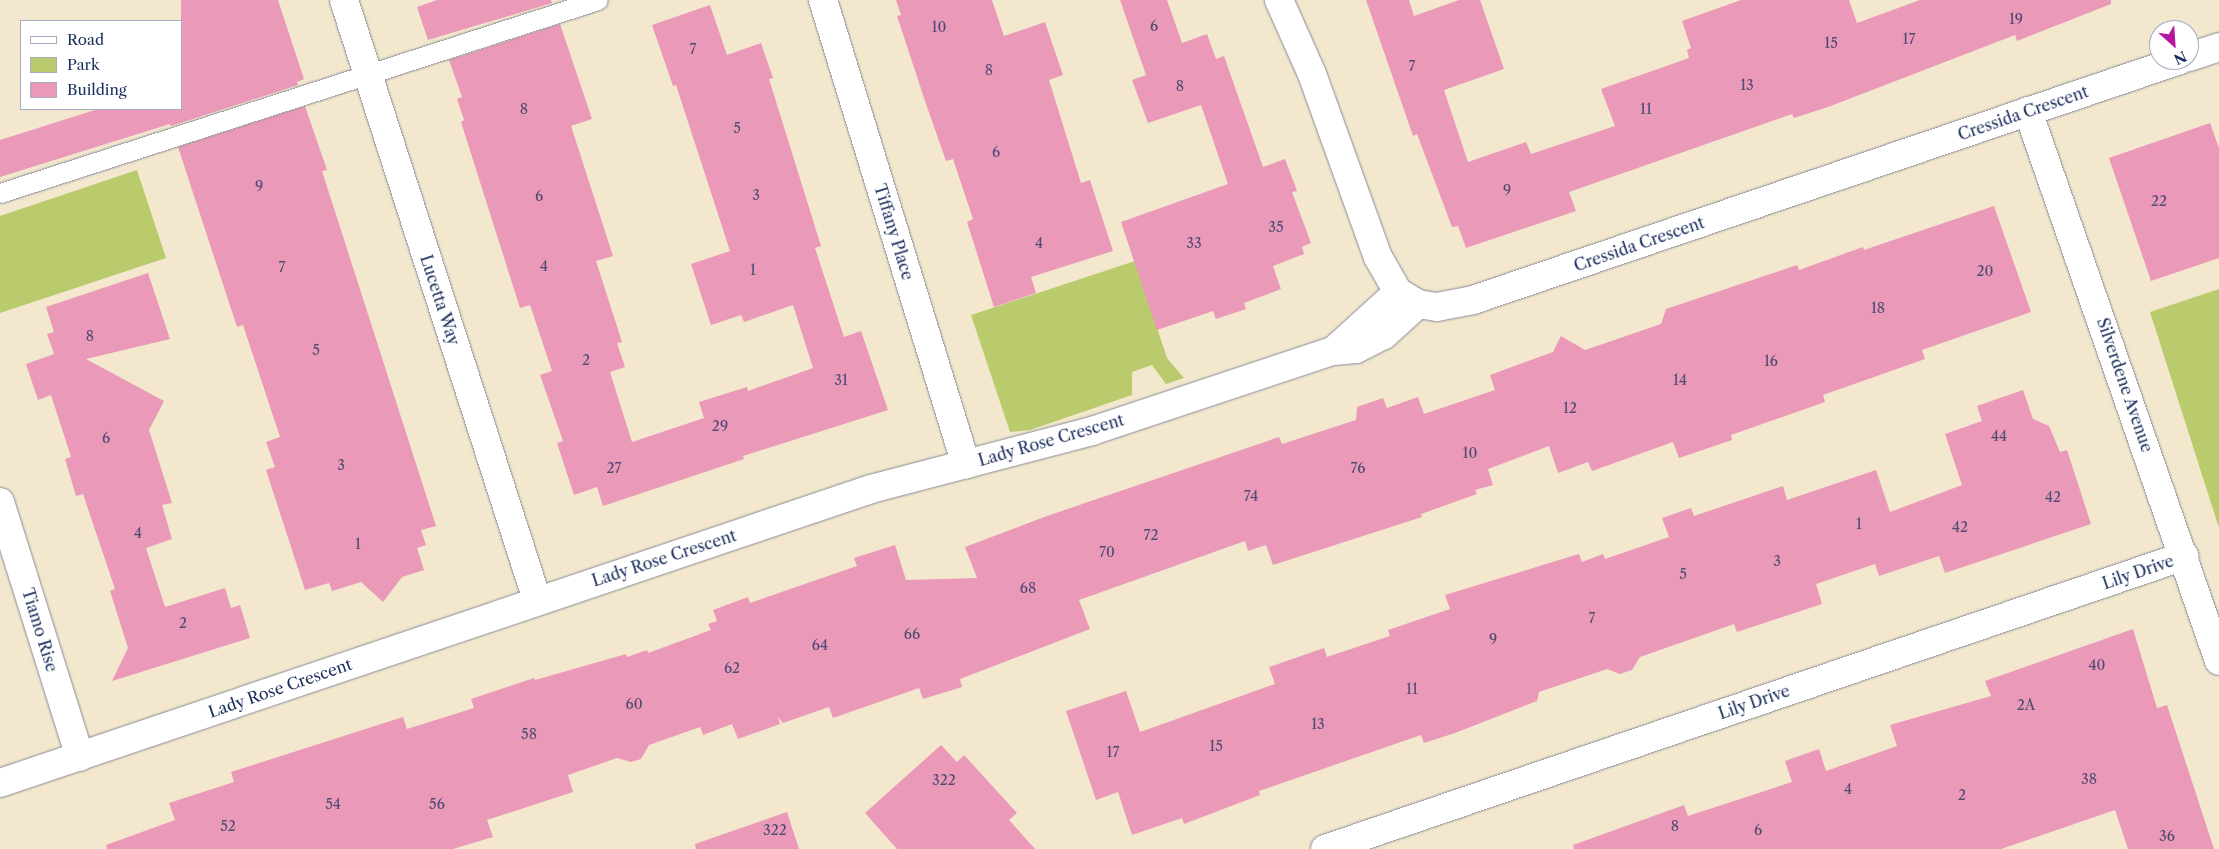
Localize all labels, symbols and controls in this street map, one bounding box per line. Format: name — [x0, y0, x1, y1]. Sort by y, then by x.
house number: 19 — [2009, 11, 2023, 27]
house number: 6 — [1150, 18, 1158, 34]
house number: 10 — [932, 19, 946, 35]
legend — [20, 20, 182, 110]
north arrow — [2149, 20, 2199, 70]
text: Road — [67, 30, 104, 49]
house number: 17 — [1903, 31, 1915, 47]
house number: 15 — [1824, 35, 1838, 51]
house number: 7 — [690, 41, 696, 57]
text: N — [2171, 47, 2190, 68]
text: Park — [67, 55, 100, 74]
house number: 7 — [1409, 58, 1415, 74]
house number: 8 — [985, 62, 993, 78]
house number: 13 — [1740, 77, 1754, 93]
house number: 8 — [1176, 78, 1184, 94]
text: Building — [67, 80, 127, 99]
street label: Cressida Crescent — [1955, 82, 2091, 144]
house number: 8 — [520, 101, 528, 117]
house number: 11 — [1640, 101, 1652, 117]
house number: 5 — [733, 120, 741, 136]
house number: 6 — [992, 144, 1000, 160]
house number: 9 — [255, 178, 263, 194]
street label: Tiffany Place — [870, 181, 918, 283]
house number: 9 — [1503, 182, 1511, 198]
house number: 3 — [752, 187, 760, 203]
house number: 6 — [535, 188, 543, 204]
house number: 22 — [2151, 193, 2167, 209]
street label: Cressida Crescent — [1571, 213, 1707, 275]
house number: 35 — [1268, 219, 1284, 235]
house number: 4 — [1035, 235, 1043, 251]
house number: 33 — [1186, 235, 1202, 251]
street label: Lucetta Way — [416, 252, 464, 348]
house number: 4 — [540, 258, 548, 274]
house number: 7 — [279, 259, 285, 275]
house number: 1 — [750, 262, 756, 278]
house number: 20 — [1977, 263, 1993, 279]
house number: 18 — [1871, 300, 1885, 316]
street label: Silverdene Avenue — [2093, 315, 2157, 455]
house number: 8 — [86, 328, 94, 344]
house number: 5 — [312, 342, 320, 358]
house number: 2 — [582, 352, 590, 368]
house number: 16 — [1764, 353, 1778, 369]
house number: 31 — [834, 372, 848, 388]
house number: 14 — [1673, 372, 1687, 388]
house number: 12 — [1563, 400, 1577, 416]
street label: Lady Rose Crescent — [976, 410, 1126, 470]
house number: 29 — [712, 418, 728, 434]
house number: 44 — [1991, 428, 2007, 444]
house number: 6 — [102, 430, 110, 446]
house number: 10 — [1463, 445, 1477, 461]
house number: 3 — [337, 457, 345, 473]
house number: 27 — [607, 460, 621, 476]
house number: 76 — [1351, 460, 1365, 476]
house number: 74 — [1244, 488, 1258, 504]
house number: 42 — [2045, 489, 2061, 505]
house number: 1 — [1856, 516, 1862, 532]
house number: 42 — [1952, 519, 1968, 535]
house number: 4 — [134, 525, 142, 541]
street label: Lady Rose Crescent — [589, 526, 739, 590]
house number: 72 — [1144, 527, 1158, 543]
house number: 1 — [355, 536, 361, 552]
house number: 70 — [1099, 544, 1115, 560]
street label: Lily Drive — [2100, 551, 2176, 593]
house number: 3 — [1773, 553, 1781, 569]
house number: 5 — [1679, 566, 1687, 582]
house number: 68 — [1020, 580, 1036, 596]
street label: Tiamo Rise — [18, 586, 62, 674]
house number: 7 — [1589, 610, 1595, 626]
house number: 2 — [179, 615, 187, 631]
house number: 66 — [904, 626, 920, 642]
house number: 9 — [1489, 631, 1497, 647]
house number: 64 — [812, 637, 828, 653]
street label: Lady Rose Crescent — [205, 654, 355, 722]
house number: 40 — [2089, 657, 2105, 673]
house number: 62 — [724, 660, 740, 676]
house number: 11 — [1406, 681, 1418, 697]
street label: Lily Drive — [1716, 681, 1792, 723]
house number: 60 — [625, 696, 643, 712]
house number: 2A — [2017, 697, 2035, 713]
house number: 13 — [1311, 716, 1325, 732]
house number: 58 — [521, 726, 537, 742]
house number: 15 — [1209, 738, 1223, 754]
house number: 17 — [1107, 744, 1119, 760]
house number: 38 — [2081, 771, 2097, 787]
house number: 322 — [932, 772, 956, 788]
house number: 4 — [1844, 781, 1852, 797]
house number: 2 — [1958, 787, 1966, 803]
house number: 54 — [325, 796, 341, 812]
house number: 56 — [429, 796, 445, 812]
house number: 52 — [220, 818, 236, 834]
house number: 8 — [1671, 818, 1679, 834]
house number: 322 — [763, 822, 787, 838]
house number: 6 — [1754, 822, 1762, 838]
house number: 36 — [2159, 828, 2175, 844]

